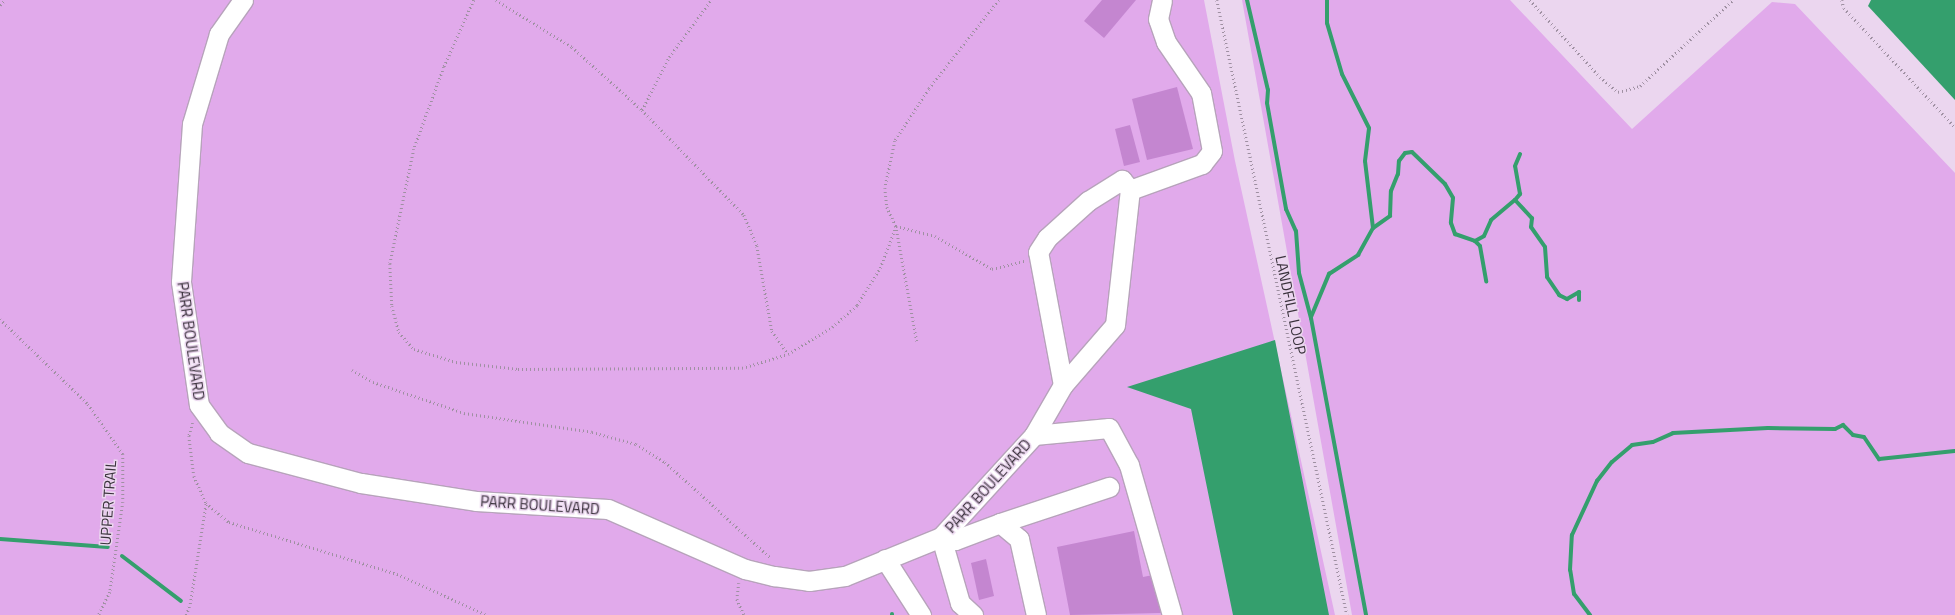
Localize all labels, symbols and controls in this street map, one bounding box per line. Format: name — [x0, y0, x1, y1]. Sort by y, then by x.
street label: LANDFILL LOOP — [1272, 254, 1310, 356]
street label: PARR BOULEVARD — [174, 281, 208, 401]
street label: PARR BOULEVARD — [941, 436, 1035, 536]
street label: UPPER TRAIL — [96, 460, 120, 546]
street label: PARR BOULEVARD — [480, 492, 600, 518]

